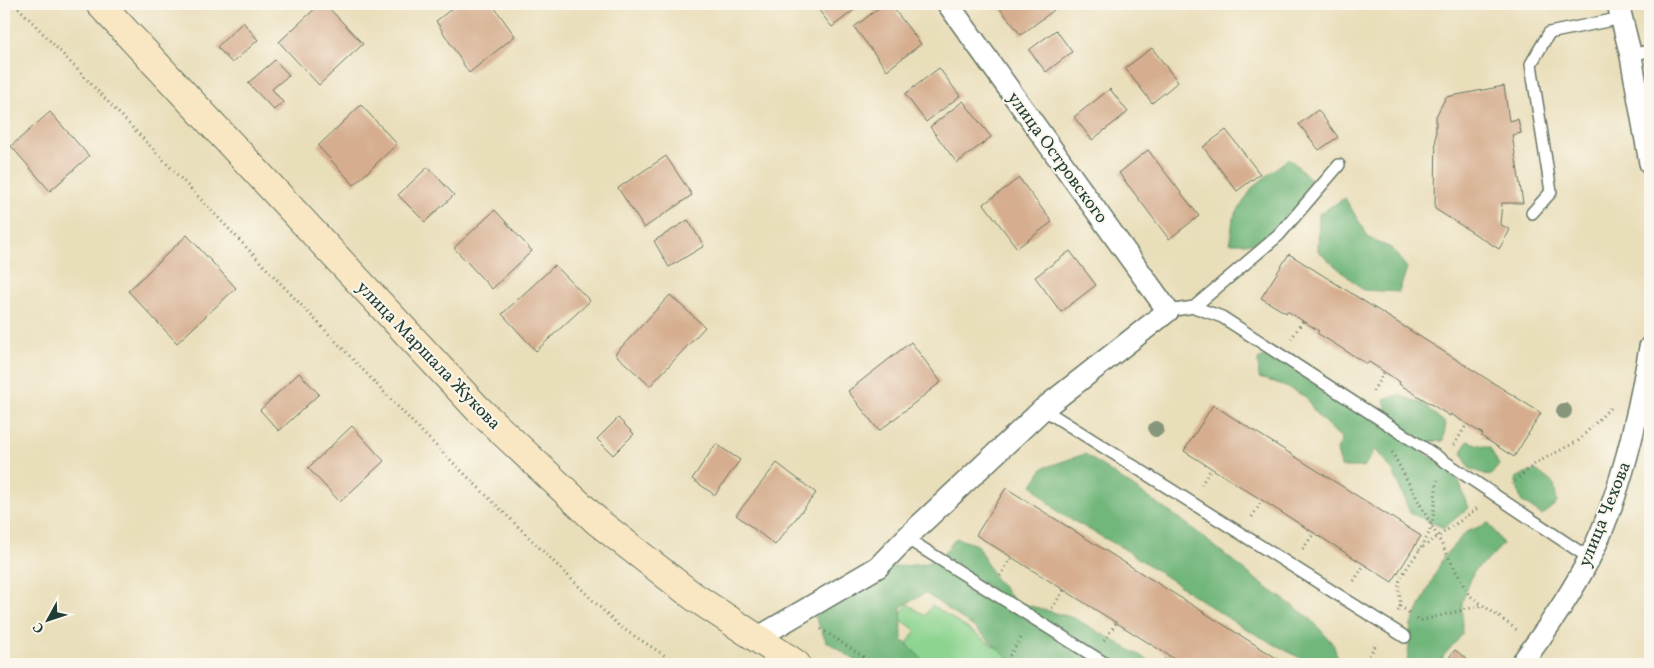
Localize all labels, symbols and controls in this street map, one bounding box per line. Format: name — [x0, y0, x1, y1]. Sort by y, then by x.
street label: улица Островского — [1000, 87, 1113, 229]
street label: улица Маршала Жукова — [350, 276, 506, 436]
street label: улица Чехова — [1573, 458, 1638, 571]
north arrow — [22, 596, 72, 646]
text: С — [29, 618, 49, 637]

